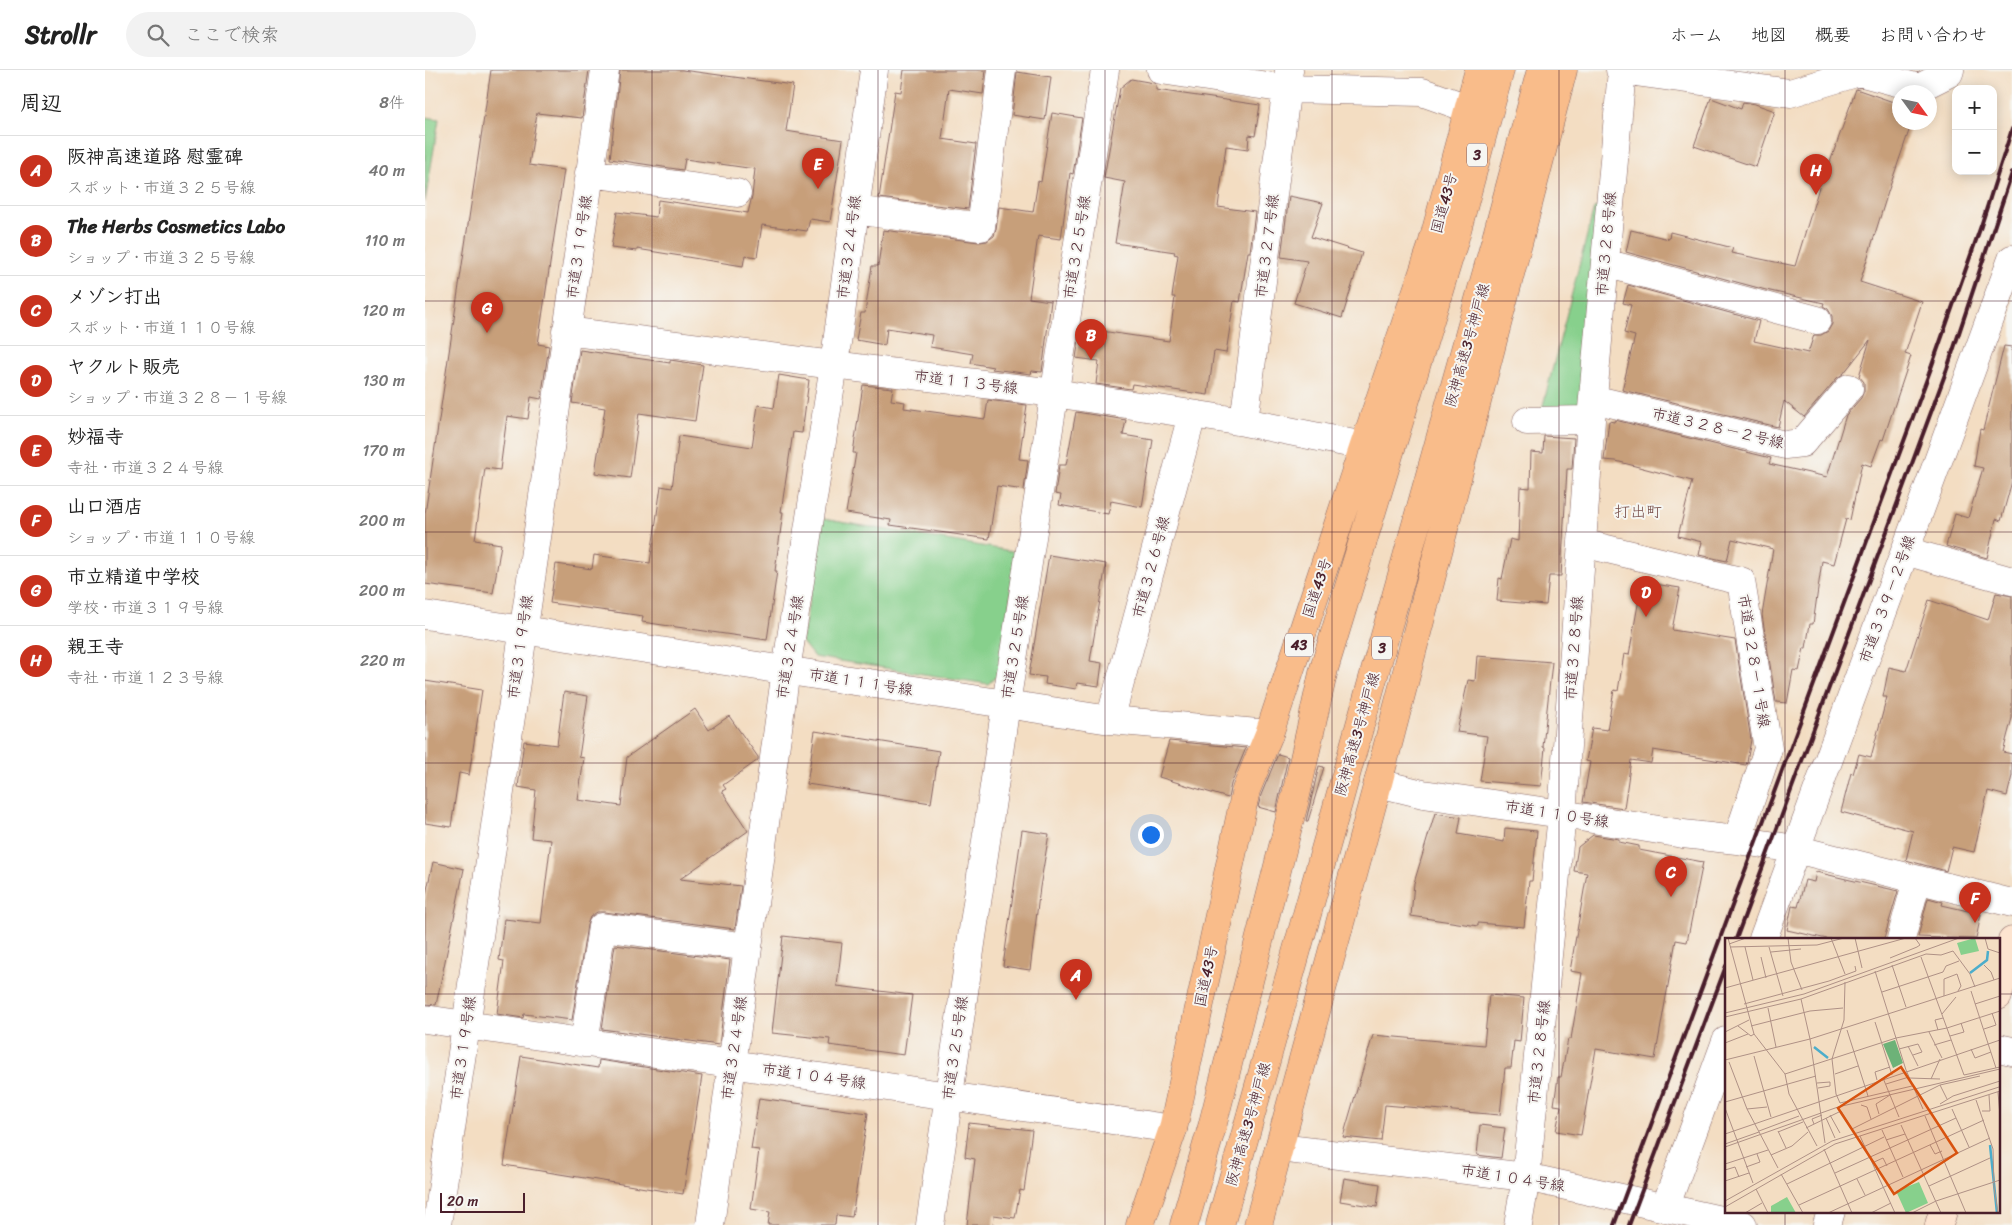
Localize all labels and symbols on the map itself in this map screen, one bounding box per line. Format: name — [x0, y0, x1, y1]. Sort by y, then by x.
north arrow — [1892, 85, 1937, 130]
road number: 3 — [1467, 144, 1487, 166]
pin: E — [802, 148, 834, 189]
pin: H — [1800, 154, 1832, 195]
street label: 国道43号 — [1423, 169, 1465, 237]
street label: 市道３２８号線 — [1588, 191, 1624, 297]
street label: 市道３２７号線 — [1248, 192, 1286, 300]
street label: 市道３１９号線 — [559, 193, 599, 301]
street label: 市道３２４号線 — [830, 193, 868, 301]
street label: 市道３２５号線 — [1056, 193, 1098, 301]
street label: 阪神高速3号神戸線 — [1437, 280, 1497, 410]
pin: G — [471, 292, 503, 333]
pin: B — [1075, 319, 1107, 360]
street label: 市道１１３号線 — [912, 363, 1020, 401]
street label: 市道３２８－２号線 — [1649, 400, 1787, 456]
district label: 打出町 — [1614, 497, 1662, 526]
street label: 市道３２６号線 — [1125, 513, 1177, 621]
street label: 市道３３９－２号線 — [1852, 531, 1922, 667]
street label: 国道43号 — [1295, 554, 1339, 622]
pin: D — [1630, 576, 1662, 617]
street label: 市道３２８－１号線 — [1731, 592, 1777, 730]
street label: 市道３１９号線 — [500, 593, 540, 701]
street label: 市道３２４号線 — [769, 593, 811, 701]
street label: 市道３２５号線 — [994, 593, 1036, 701]
street label: 市道３２８号線 — [1557, 595, 1591, 701]
road number: 43 — [1285, 634, 1313, 656]
road number: 3 — [1372, 636, 1392, 660]
street label: 市道１１１号線 — [807, 661, 915, 703]
street label: 阪神高速3号神戸線 — [1327, 669, 1387, 799]
street label: 市道１１０号線 — [1503, 793, 1611, 835]
your location — [1138, 822, 1164, 848]
pin: C — [1655, 856, 1687, 897]
pin: F — [1959, 882, 1991, 923]
inset map — [1725, 938, 1999, 1212]
street label: 国道43号 — [1187, 943, 1225, 1009]
pin: A — [1060, 959, 1092, 1000]
street label: 市道３１９号線 — [443, 994, 483, 1102]
street label: 市道３２４号線 — [714, 994, 754, 1102]
street label: 市道３２５号線 — [935, 994, 975, 1102]
street label: 市道３２８号線 — [1521, 998, 1557, 1106]
street label: 市道１０４号線 — [760, 1056, 868, 1096]
street label: 阪神高速3号神戸線 — [1218, 1059, 1278, 1189]
street label: 市道１０４号線 — [1459, 1157, 1567, 1199]
scale bar — [440, 1190, 525, 1213]

